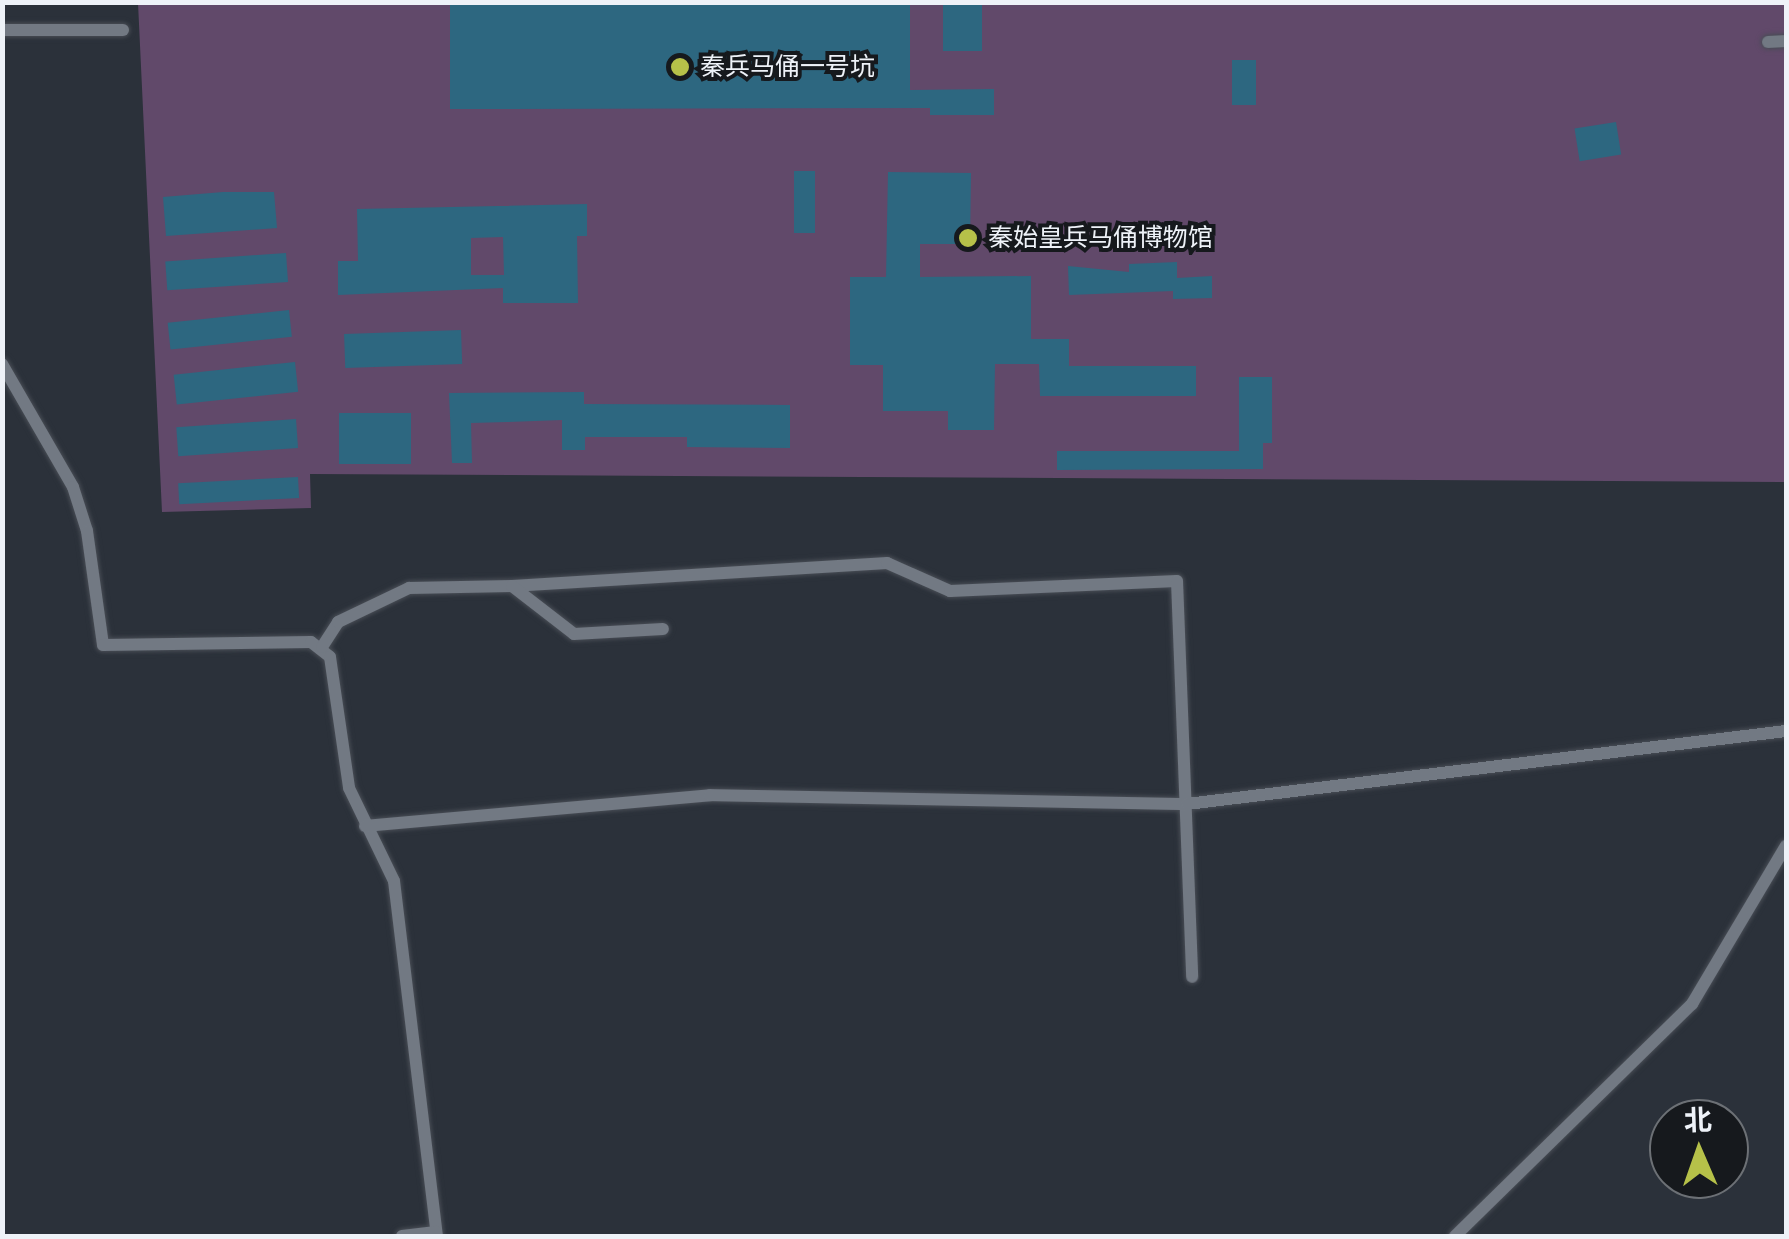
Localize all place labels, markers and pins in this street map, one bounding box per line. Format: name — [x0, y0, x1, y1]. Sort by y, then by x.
place label: 秦兵马俑一号坑 — [700, 52, 875, 82]
marker: 秦兵马俑一号坑 — [669, 56, 691, 78]
place label: 秦始皇兵马俑博物馆 — [988, 223, 1213, 253]
marker: 秦始皇兵马俑博物馆 — [957, 227, 979, 249]

